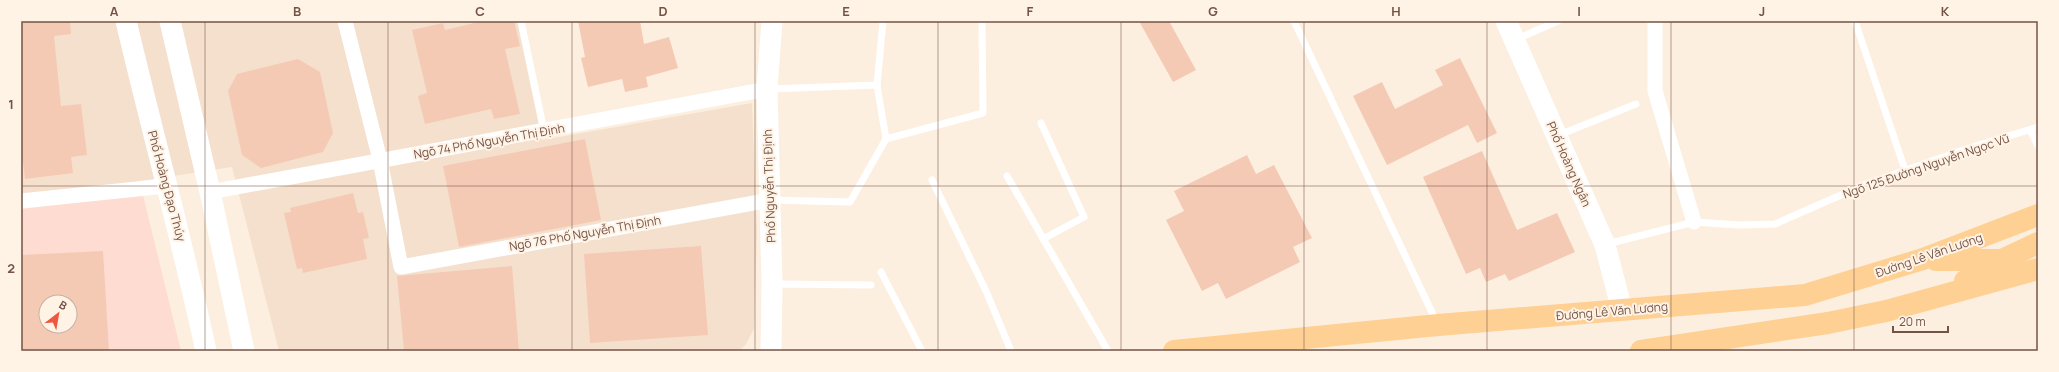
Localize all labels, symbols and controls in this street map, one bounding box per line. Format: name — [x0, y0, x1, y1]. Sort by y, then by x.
text: A — [110, 2, 119, 20]
text: B — [293, 2, 301, 20]
text: C — [475, 2, 485, 20]
text: D — [658, 2, 668, 20]
text: E — [842, 2, 850, 20]
text: F — [1027, 2, 1034, 20]
text: G — [1208, 2, 1218, 20]
text: H — [1391, 2, 1401, 20]
text: I — [1577, 2, 1581, 20]
text: J — [1759, 2, 1765, 20]
text: K — [1941, 2, 1950, 20]
text: 1 — [8, 95, 14, 113]
street label: Ngõ 74 Phố Nguyễn Thị Định — [412, 119, 566, 163]
street label: Phố Hoàng Ngân — [1543, 119, 1595, 209]
street label: Phố Hoàng Đạo Thúy — [144, 129, 190, 244]
street label: Phố Nguyễn Thị Định — [759, 129, 779, 243]
street label: Ngõ 125 Đường Nguyễn Ngọc Vũ — [1840, 129, 2012, 203]
street label: Ngõ 76 Phố Nguyễn Thị Định — [508, 211, 662, 255]
street label: Đường Lê Văn Lương — [1873, 229, 1985, 281]
text: 2 — [7, 259, 15, 277]
north arrow — [38, 294, 78, 334]
text: B — [57, 297, 70, 313]
street label: Đường Lê Văn Lương — [1555, 298, 1669, 324]
scale bar — [1893, 308, 1948, 334]
text: 20 m — [1899, 313, 1926, 330]

